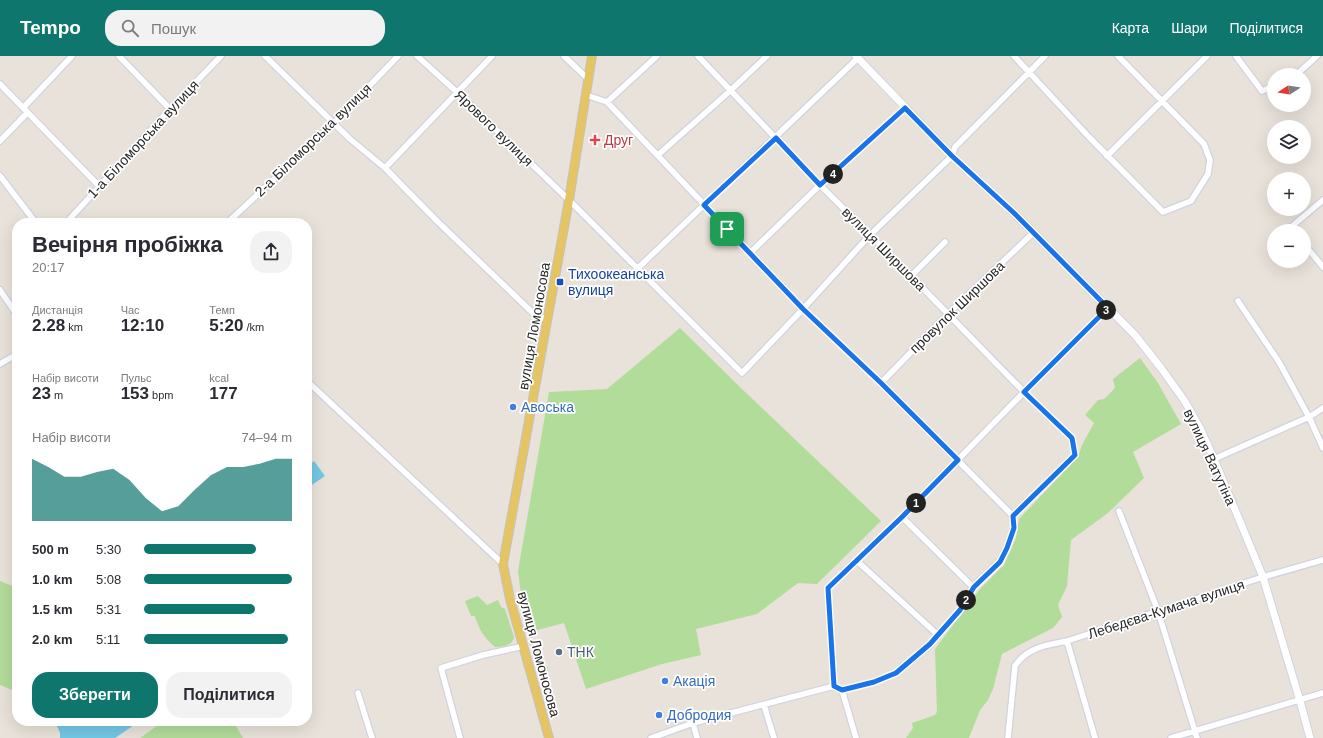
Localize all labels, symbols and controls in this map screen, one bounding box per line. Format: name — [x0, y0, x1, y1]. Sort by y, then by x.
search box — [105, 10, 385, 46]
text: Tempo — [20, 17, 81, 38]
icon: search — [119, 17, 141, 39]
text: Пошук — [151, 20, 196, 37]
text: Карта — [1112, 20, 1149, 36]
text: Шари — [1171, 20, 1207, 36]
text: Поділитися — [1229, 20, 1303, 36]
north arrow — [1267, 68, 1311, 112]
map controls — [1267, 68, 1311, 268]
street label: 1-а Біломорська вулиця — [84, 77, 202, 201]
street label: 2-а Біломорська вулиця — [251, 80, 375, 200]
street label: Ярового вулиця — [452, 87, 536, 169]
button: layers — [1267, 120, 1311, 164]
place label: Друг — [604, 132, 633, 148]
marker: Друг — [589, 134, 601, 146]
pin: 4 — [823, 164, 843, 184]
text: 4 — [830, 168, 836, 180]
button: + — [1267, 172, 1311, 216]
street label: вулиця Ширшова — [839, 204, 929, 294]
pin — [710, 212, 744, 246]
icon: arrive — [716, 218, 738, 240]
button: − — [1267, 224, 1311, 268]
button: share — [250, 231, 292, 273]
text: Вечірня пробіжка — [32, 232, 223, 257]
street label: провулок Ширшова — [906, 257, 1008, 356]
text: 20:17 — [32, 260, 65, 275]
street label: вулиця Ломоносова — [515, 261, 553, 391]
place label: Тихоокеанська вулиця — [568, 266, 664, 298]
marker: Тихоокеанська вулиця — [555, 277, 565, 287]
pin: 3 — [1096, 300, 1116, 320]
text: Дистанція — [32, 304, 83, 316]
text: Час — [121, 304, 140, 316]
text: Темп — [209, 304, 235, 316]
text: 3 — [1103, 304, 1109, 316]
text: 2.28 — [32, 316, 65, 335]
text: 12:10 — [121, 316, 164, 335]
text: 5:20 — [209, 316, 243, 335]
text: km — [65, 321, 83, 333]
text: /km — [243, 321, 264, 333]
text: Набір висоти — [32, 372, 99, 384]
text: Пульс — [121, 372, 151, 384]
text: kcal — [209, 372, 229, 384]
text: 23 — [32, 384, 51, 403]
text: 153 — [121, 384, 149, 403]
text: 177 — [209, 384, 238, 403]
text: m — [51, 389, 63, 401]
text: bpm — [149, 389, 174, 401]
place label: Авоська — [521, 399, 574, 415]
marker: Авоська — [508, 402, 518, 412]
street label: вулиця Ватутіна — [1181, 406, 1239, 508]
text: Набір висоти — [32, 430, 111, 445]
text: 74–94 m — [241, 430, 292, 445]
pin: 1 — [906, 493, 926, 513]
text: 1 — [913, 497, 919, 509]
text: 500 m — [32, 542, 69, 557]
text: 5:30 — [96, 542, 121, 557]
text: 1.0 km — [32, 572, 72, 587]
text: 5:08 — [96, 572, 121, 587]
street label: Лебедєва-Кумача вулиця — [1086, 576, 1246, 642]
street label: вулиця Ломоносова — [515, 590, 564, 719]
pin: 2 — [956, 590, 976, 610]
text: 2 — [963, 594, 969, 606]
text: 1.5 km — [32, 602, 72, 617]
text: 5:31 — [96, 602, 121, 617]
text: 2.0 km — [32, 632, 72, 647]
text: 5:11 — [96, 632, 120, 647]
place label: ТНК — [567, 644, 595, 660]
marker: ТНК — [554, 647, 564, 657]
button: Зберегти — [32, 672, 158, 718]
button: Поділитися — [166, 672, 292, 718]
place label: Акація — [673, 673, 715, 689]
marker: Акація — [660, 676, 670, 686]
place label: Добродия — [667, 707, 731, 723]
marker: Добродия — [654, 710, 664, 720]

